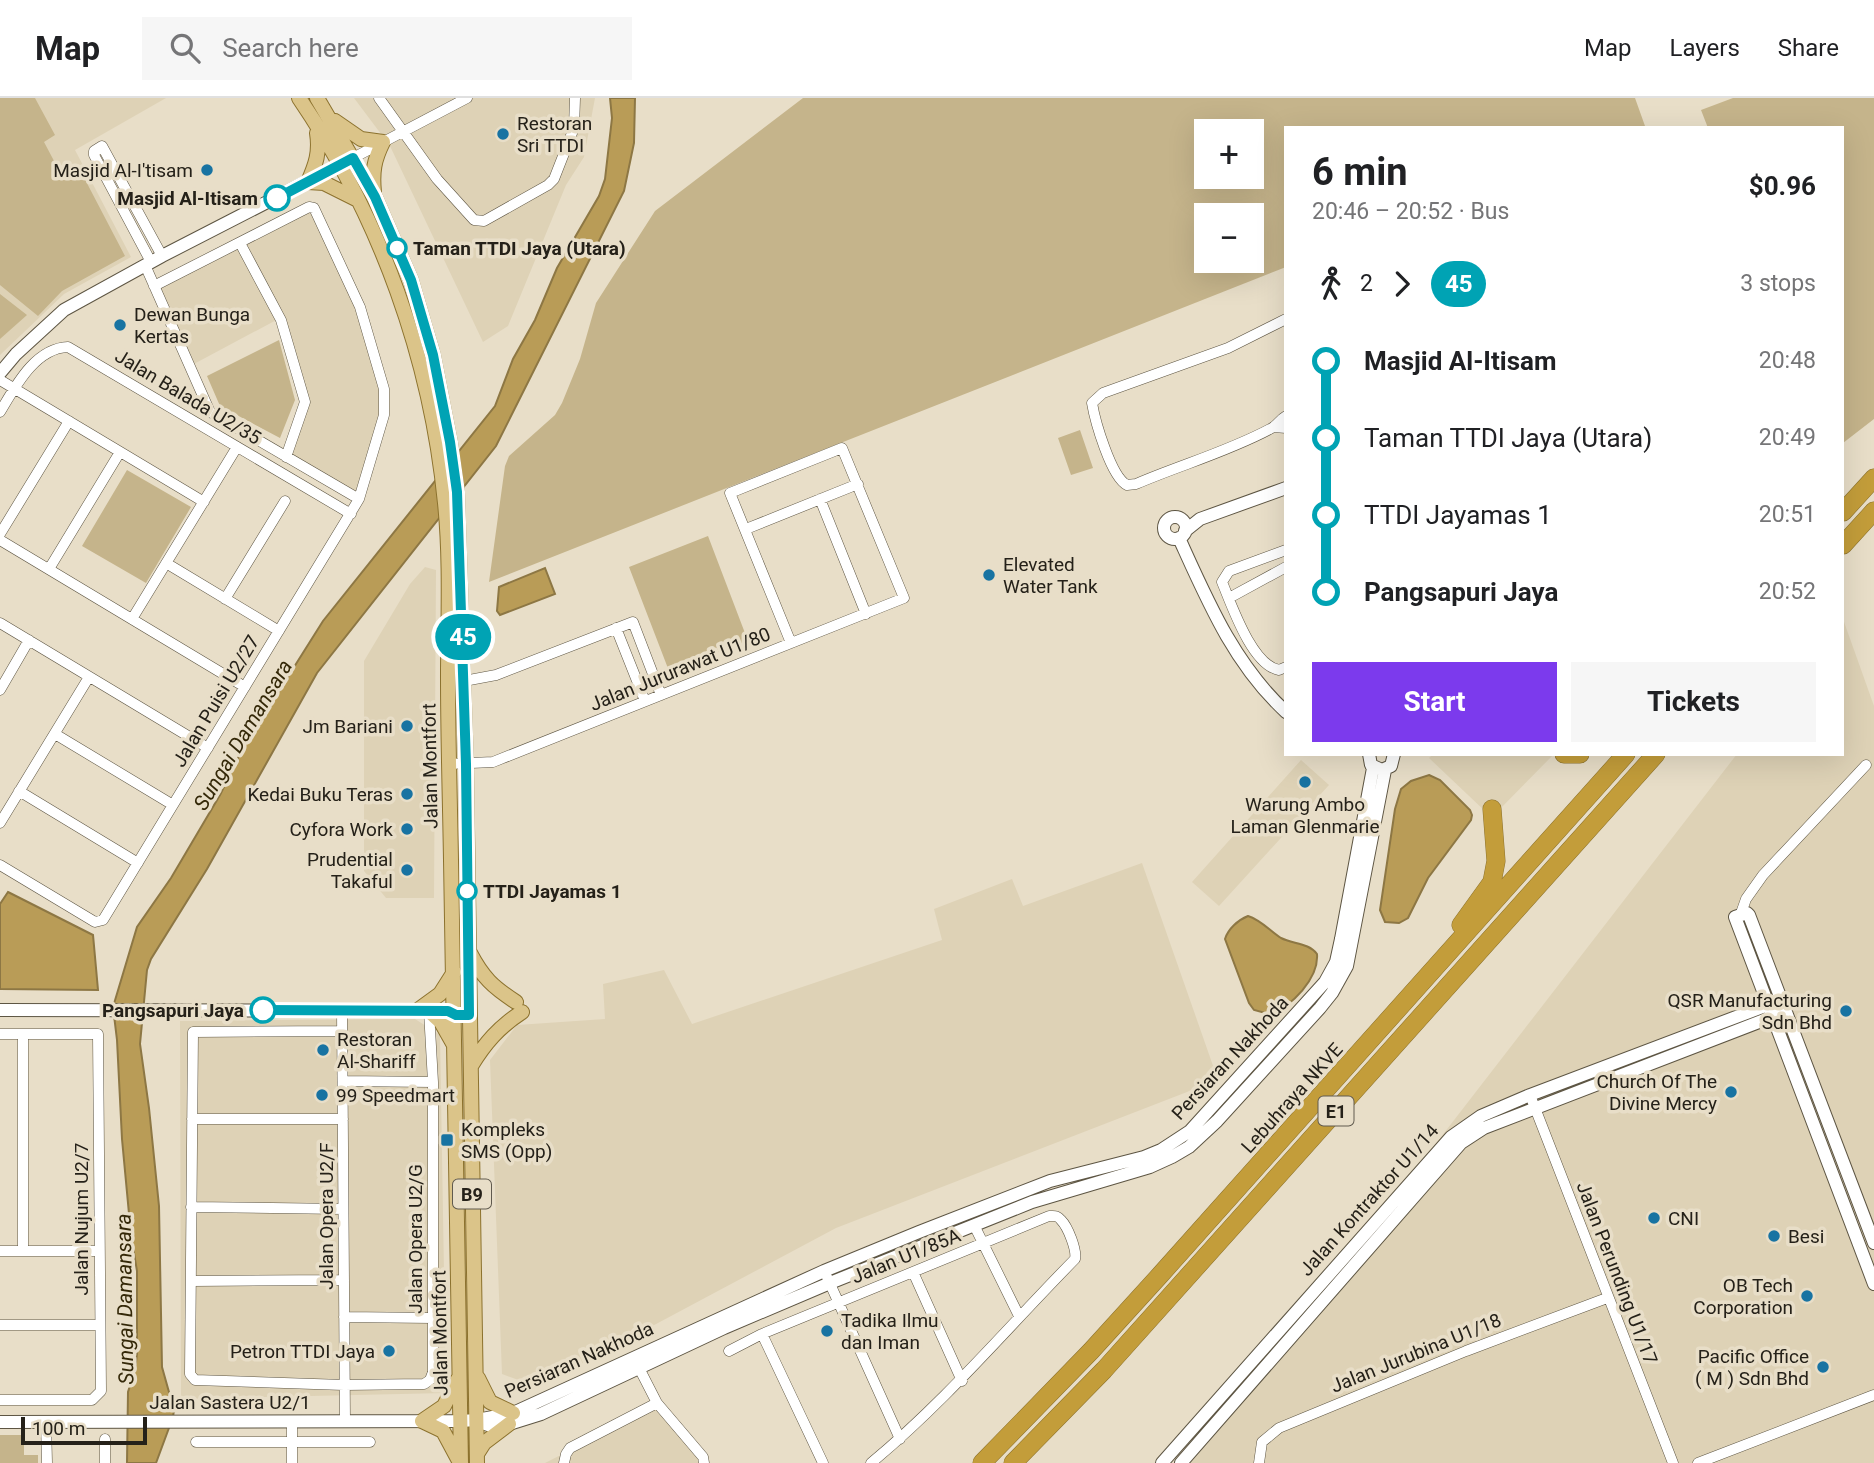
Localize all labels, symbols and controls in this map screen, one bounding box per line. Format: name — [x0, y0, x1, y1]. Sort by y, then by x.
search box — [142, 17, 632, 80]
text: Map — [35, 29, 100, 68]
icon: search — [166, 29, 204, 67]
text: Search here — [222, 33, 359, 63]
text: Map — [1584, 34, 1632, 62]
text: Layers — [1670, 34, 1740, 62]
text: Share — [1778, 34, 1839, 62]
place label: Restoran Sri TTDI — [517, 112, 592, 157]
map controls — [1194, 119, 1264, 273]
button: + — [1194, 119, 1264, 189]
marker: Restoran Sri TTDI — [495, 126, 511, 142]
text: 6 min — [1312, 150, 1408, 194]
place label: Masjid Al-I'tisam — [53, 159, 193, 182]
marker: Masjid Al-I'tisam — [199, 162, 215, 178]
text: $0.96 — [1749, 171, 1816, 201]
marker: Masjid Al-Itisam — [264, 185, 290, 211]
place label: Masjid Al-Itisam — [117, 187, 258, 210]
text: 20:46 – 20:52 · Bus — [1312, 198, 1509, 225]
button: − — [1194, 203, 1264, 273]
place label: Taman TTDI Jaya (Utara) — [413, 237, 626, 260]
marker: Taman TTDI Jaya (Utara) — [387, 238, 407, 258]
icon: walk — [1312, 265, 1350, 303]
icon: forward — [1383, 265, 1421, 303]
text: 2 — [1360, 270, 1373, 297]
text: 45 — [1445, 270, 1472, 298]
text: 3 stops — [1740, 270, 1816, 297]
place label: Dewan Bunga Kertas — [134, 303, 250, 348]
marker: Dewan Bunga Kertas — [112, 317, 128, 333]
street label: Jalan Balada U2/35 — [111, 344, 265, 450]
text: Masjid Al-Itisam — [1364, 346, 1556, 376]
text: 20:48 — [1759, 347, 1816, 374]
text: Taman TTDI Jaya (Utara) — [1364, 423, 1652, 453]
text: 20:49 — [1759, 424, 1816, 451]
text: TTDI Jayamas 1 — [1364, 500, 1552, 530]
text: 20:51 — [1759, 501, 1816, 528]
place label: Elevated Water Tank — [1003, 553, 1098, 598]
marker: Elevated Water Tank — [981, 567, 997, 583]
text: Pangsapuri Jaya — [1364, 577, 1558, 607]
text: 20:52 — [1759, 578, 1816, 605]
line badge: 45 — [432, 614, 494, 660]
street label: Jalan Jururawat U1/80 — [586, 622, 774, 716]
text: 45 — [449, 623, 477, 651]
street label: Jalan Puisi U2/27 — [168, 631, 264, 771]
water label: Sungai Damansara — [189, 656, 297, 814]
button: Start — [1312, 662, 1557, 742]
button: Tickets — [1571, 662, 1816, 742]
street label: Jalan Montfort — [417, 703, 443, 829]
place label: Jm Bariani — [302, 715, 393, 738]
marker: Jm Bariani — [399, 718, 415, 734]
marker: Warung Ambo Laman Glenmarie — [1297, 774, 1313, 790]
place label: Kedai Buku Teras — [247, 783, 393, 806]
marker: Kedai Buku Teras — [399, 786, 415, 802]
place label: Warung Ambo Laman Glenmarie — [1230, 793, 1380, 838]
place label: Cyfora Work — [289, 818, 393, 841]
marker: Cyfora Work — [399, 821, 415, 837]
place label: Prudential Takaful — [307, 848, 393, 893]
marker: Prudential Takaful — [399, 862, 415, 878]
place label: TTDI Jayamas 1 — [483, 880, 622, 903]
marker: TTDI Jayamas 1 — [457, 881, 477, 901]
place label: QSR Manufacturing Sdn Bhd — [1668, 989, 1832, 1034]
street label: Persiaran Nakhoda — [1167, 991, 1293, 1125]
marker: Pangsapuri Jaya — [250, 997, 276, 1023]
place label: Pangsapuri Jaya — [102, 999, 244, 1022]
marker: QSR Manufacturing Sdn Bhd — [1838, 1003, 1854, 1019]
place label: Restoran Al-Shariff — [337, 1028, 416, 1073]
street label: Lebuhraya NKVE — [1236, 1038, 1348, 1158]
marker: Restoran Al-Shariff — [315, 1042, 331, 1058]
place label: Church Of The Divine Mercy — [1596, 1070, 1717, 1115]
place label: 99 Speedmart — [336, 1084, 455, 1107]
marker: Church Of The Divine Mercy — [1723, 1084, 1739, 1100]
marker: 99 Speedmart — [314, 1087, 330, 1103]
road number: E1 — [1318, 1096, 1354, 1126]
place label: Kompleks SMS (Opp) — [461, 1118, 552, 1163]
street label: Jalan Kontraktor U1/14 — [1295, 1119, 1443, 1281]
marker: Kompleks SMS (Opp) — [439, 1132, 455, 1148]
street label: Jalan Opera U2/F — [315, 1142, 338, 1290]
street label: Jalan Nujum U2/7 — [70, 1143, 93, 1295]
street label: Jalan Opera U2/G — [404, 1164, 427, 1314]
street label: Jalan Perunding U1/17 — [1572, 1178, 1662, 1368]
road number: B9 — [453, 1180, 491, 1209]
place label: CNI — [1668, 1207, 1699, 1230]
marker: CNI — [1646, 1210, 1662, 1226]
water label: Sungai Damansara — [112, 1213, 138, 1385]
street label: Jalan U1/85A — [848, 1223, 964, 1288]
place label: Besi — [1788, 1225, 1824, 1248]
marker: Besi — [1766, 1228, 1782, 1244]
street label: Jalan Montfort — [427, 1270, 453, 1396]
place label: OB Tech Corporation — [1693, 1274, 1793, 1319]
marker: OB Tech Corporation — [1799, 1288, 1815, 1304]
street label: Jalan Jurubina U1/18 — [1327, 1308, 1505, 1398]
place label: Tadika Ilmu dan Iman — [841, 1309, 939, 1354]
street label: Persiaran Nakhoda — [501, 1317, 657, 1403]
marker: Tadika Ilmu dan Iman — [819, 1323, 835, 1339]
place label: Petron TTDI Jaya — [230, 1340, 375, 1363]
marker: Petron TTDI Jaya — [381, 1343, 397, 1359]
place label: Pacific Office ( M ) Sdn Bhd — [1695, 1345, 1809, 1390]
marker: Pacific Office ( M ) Sdn Bhd — [1815, 1359, 1831, 1375]
street label: Jalan Sastera U2/1 — [149, 1391, 311, 1414]
scale bar — [21, 1414, 147, 1446]
text: 100 m — [32, 1417, 85, 1440]

